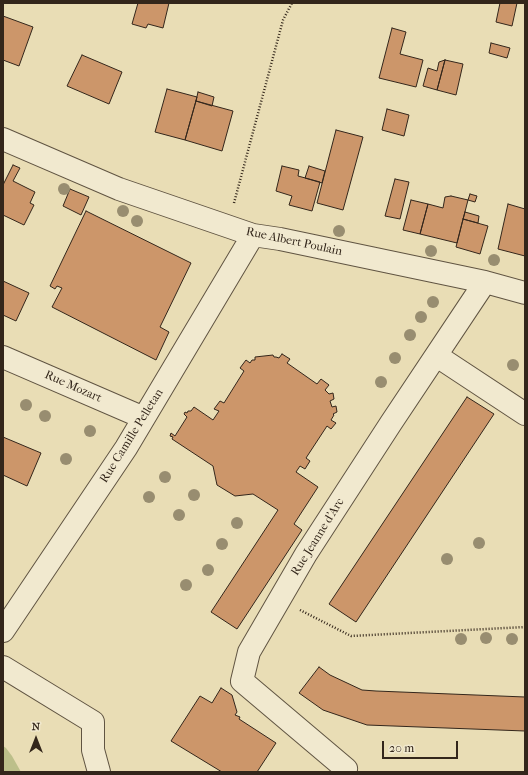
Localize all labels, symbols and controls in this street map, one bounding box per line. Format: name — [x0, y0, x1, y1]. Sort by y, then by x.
street label: Rue Albert Poulain — [245, 225, 343, 259]
street label: Rue Mozart — [42, 368, 104, 406]
street label: Rue Camille Pelletan — [97, 386, 167, 486]
street label: Rue Jeanne d'Arc — [288, 496, 348, 578]
north arrow — [16, 719, 56, 759]
text: N — [32, 720, 40, 733]
scale bar — [384, 733, 460, 759]
text: 20 m — [389, 741, 414, 755]

